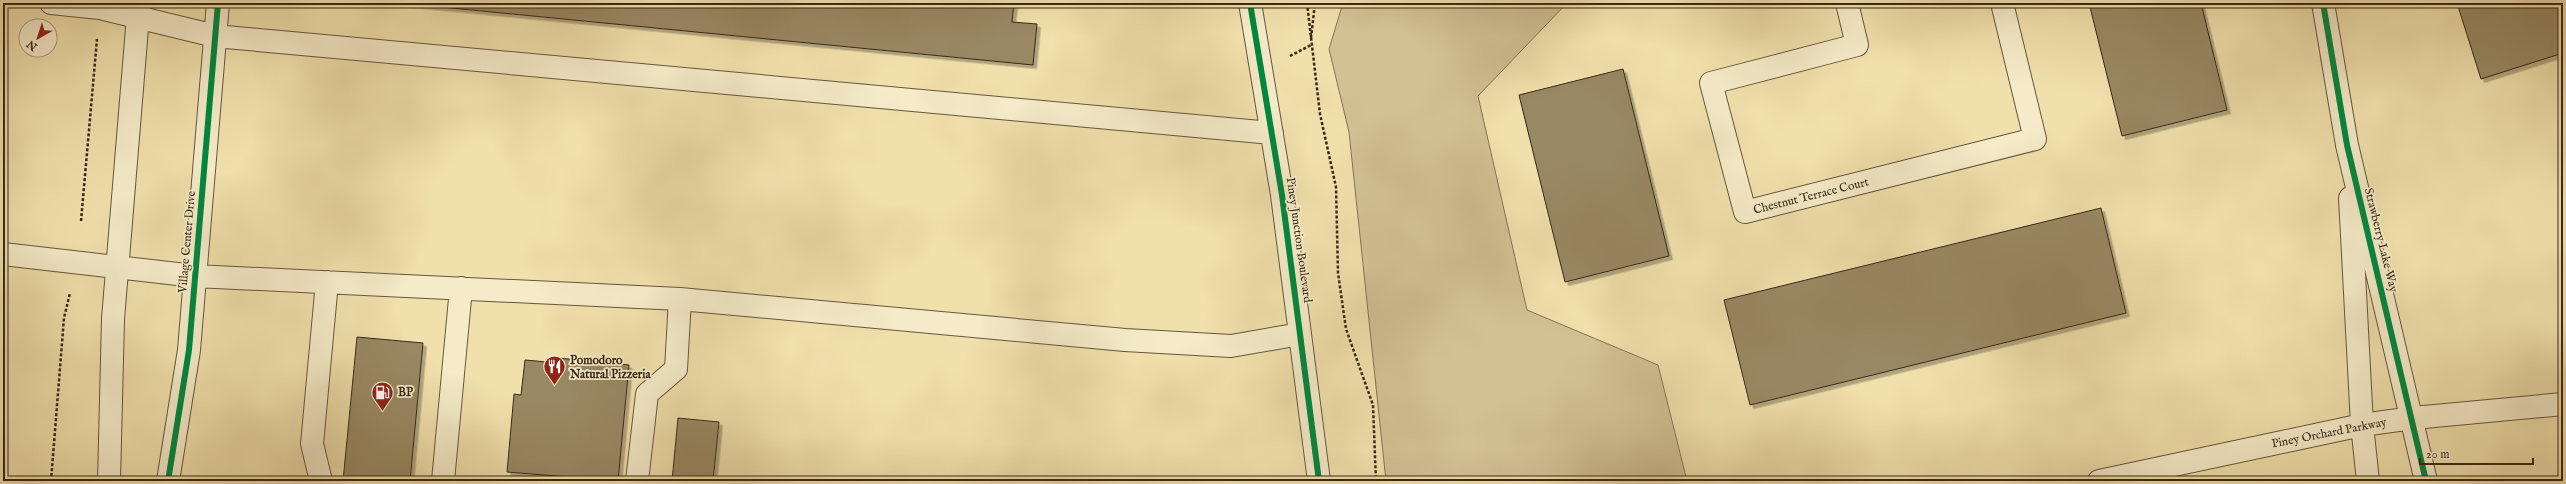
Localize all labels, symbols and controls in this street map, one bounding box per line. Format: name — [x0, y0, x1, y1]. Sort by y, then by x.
north arrow — [18, 18, 58, 58]
text: N — [24, 36, 41, 54]
street label: Chestnut Terrace Court — [1752, 174, 1870, 218]
street label: Piney Junction Boulevard — [1282, 176, 1315, 304]
street label: Strawberry Lake Way — [2361, 186, 2401, 294]
street label: Village Center Drive — [175, 190, 199, 295]
place label: Pomodoro Natural Pizzeria — [569, 353, 651, 382]
restaurant icon: Pomodoro Natural Pizzeria — [542, 354, 568, 387]
fuel station icon: BP — [370, 379, 396, 412]
place label: BP — [398, 385, 413, 400]
street label: Piney Orchard Parkway — [2270, 414, 2388, 451]
scale bar — [2420, 440, 2533, 466]
text: 20 m — [2426, 447, 2449, 462]

